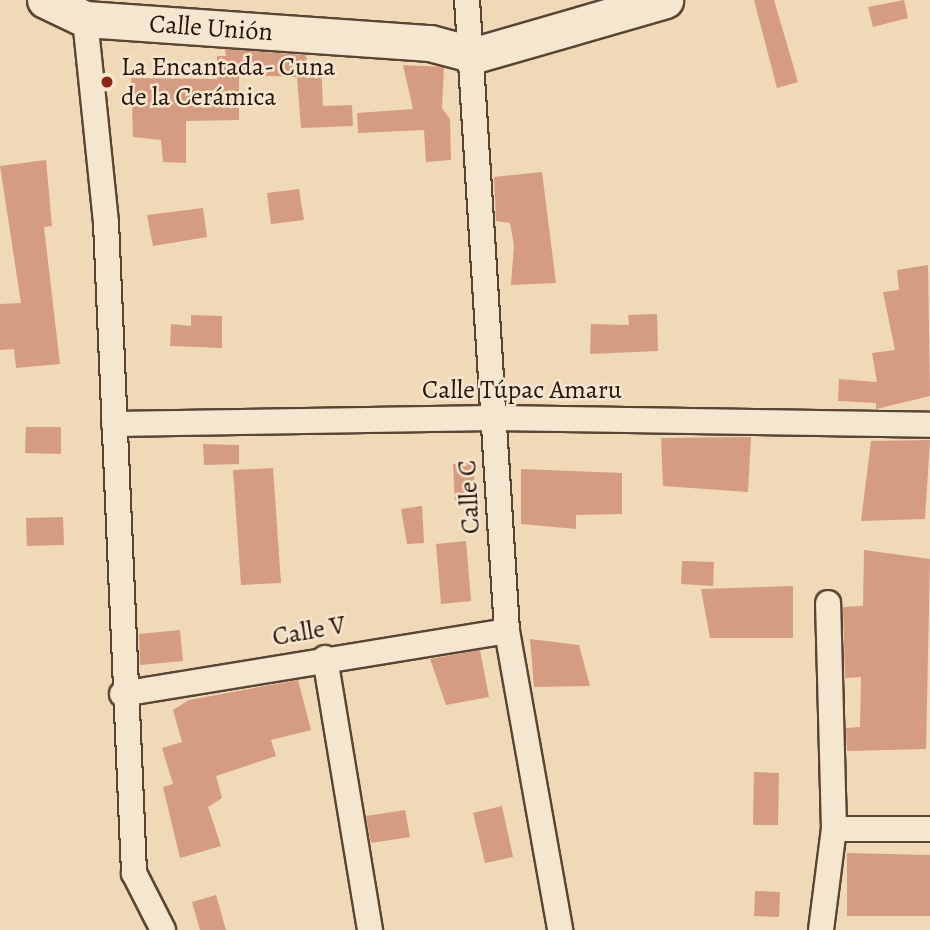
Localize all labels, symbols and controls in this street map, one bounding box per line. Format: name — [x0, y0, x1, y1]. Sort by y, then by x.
street label: Calle Unión — [148, 8, 274, 48]
place label: La Encantada- Cuna de la Cerámica — [121, 51, 336, 112]
marker: La Encantada- Cuna de la Cerámica — [99, 74, 115, 90]
street label: Calle Túpac Amaru — [422, 374, 622, 406]
street label: Calle C — [451, 459, 487, 535]
street label: Calle V — [270, 609, 348, 653]

